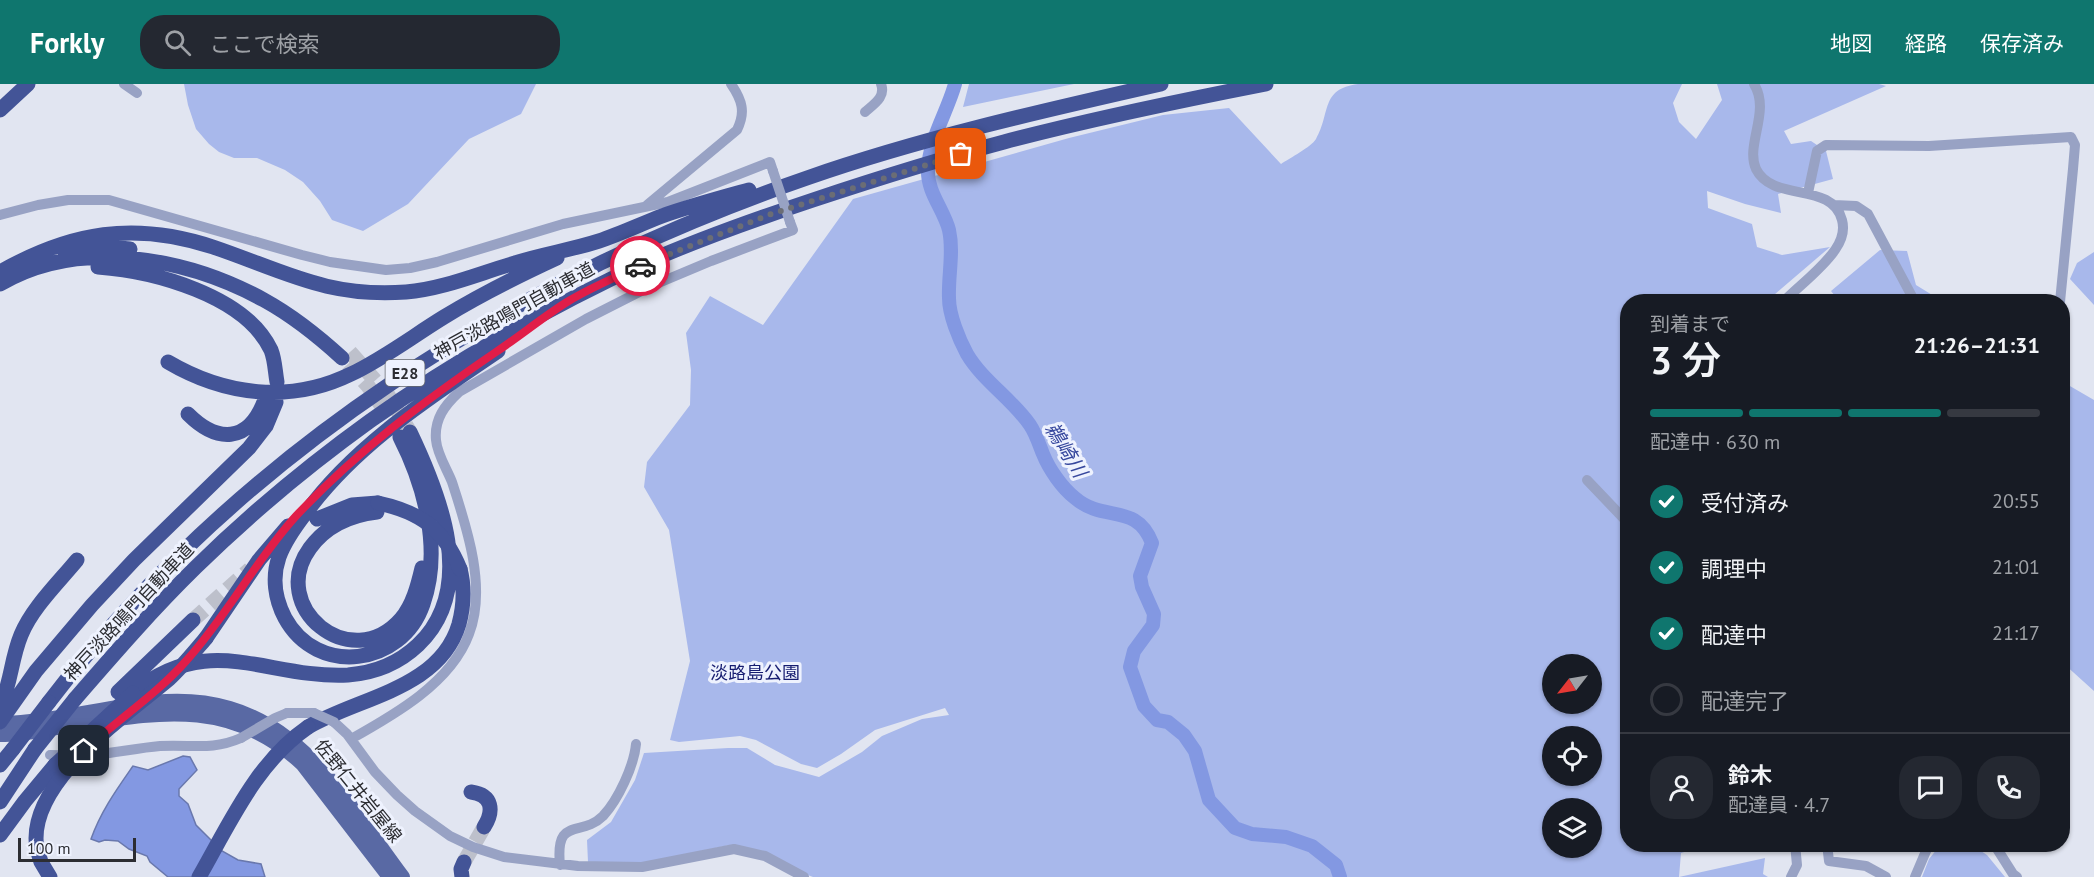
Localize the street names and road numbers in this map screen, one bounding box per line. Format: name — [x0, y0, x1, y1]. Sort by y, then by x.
street label: 神戸淡路鳴門自動車道 — [429, 257, 598, 364]
road number: E28 — [386, 360, 424, 386]
street label: 神戸淡路鳴門自動車道 — [59, 538, 198, 685]
street label: 佐野仁井岩屋線 — [310, 734, 407, 847]

